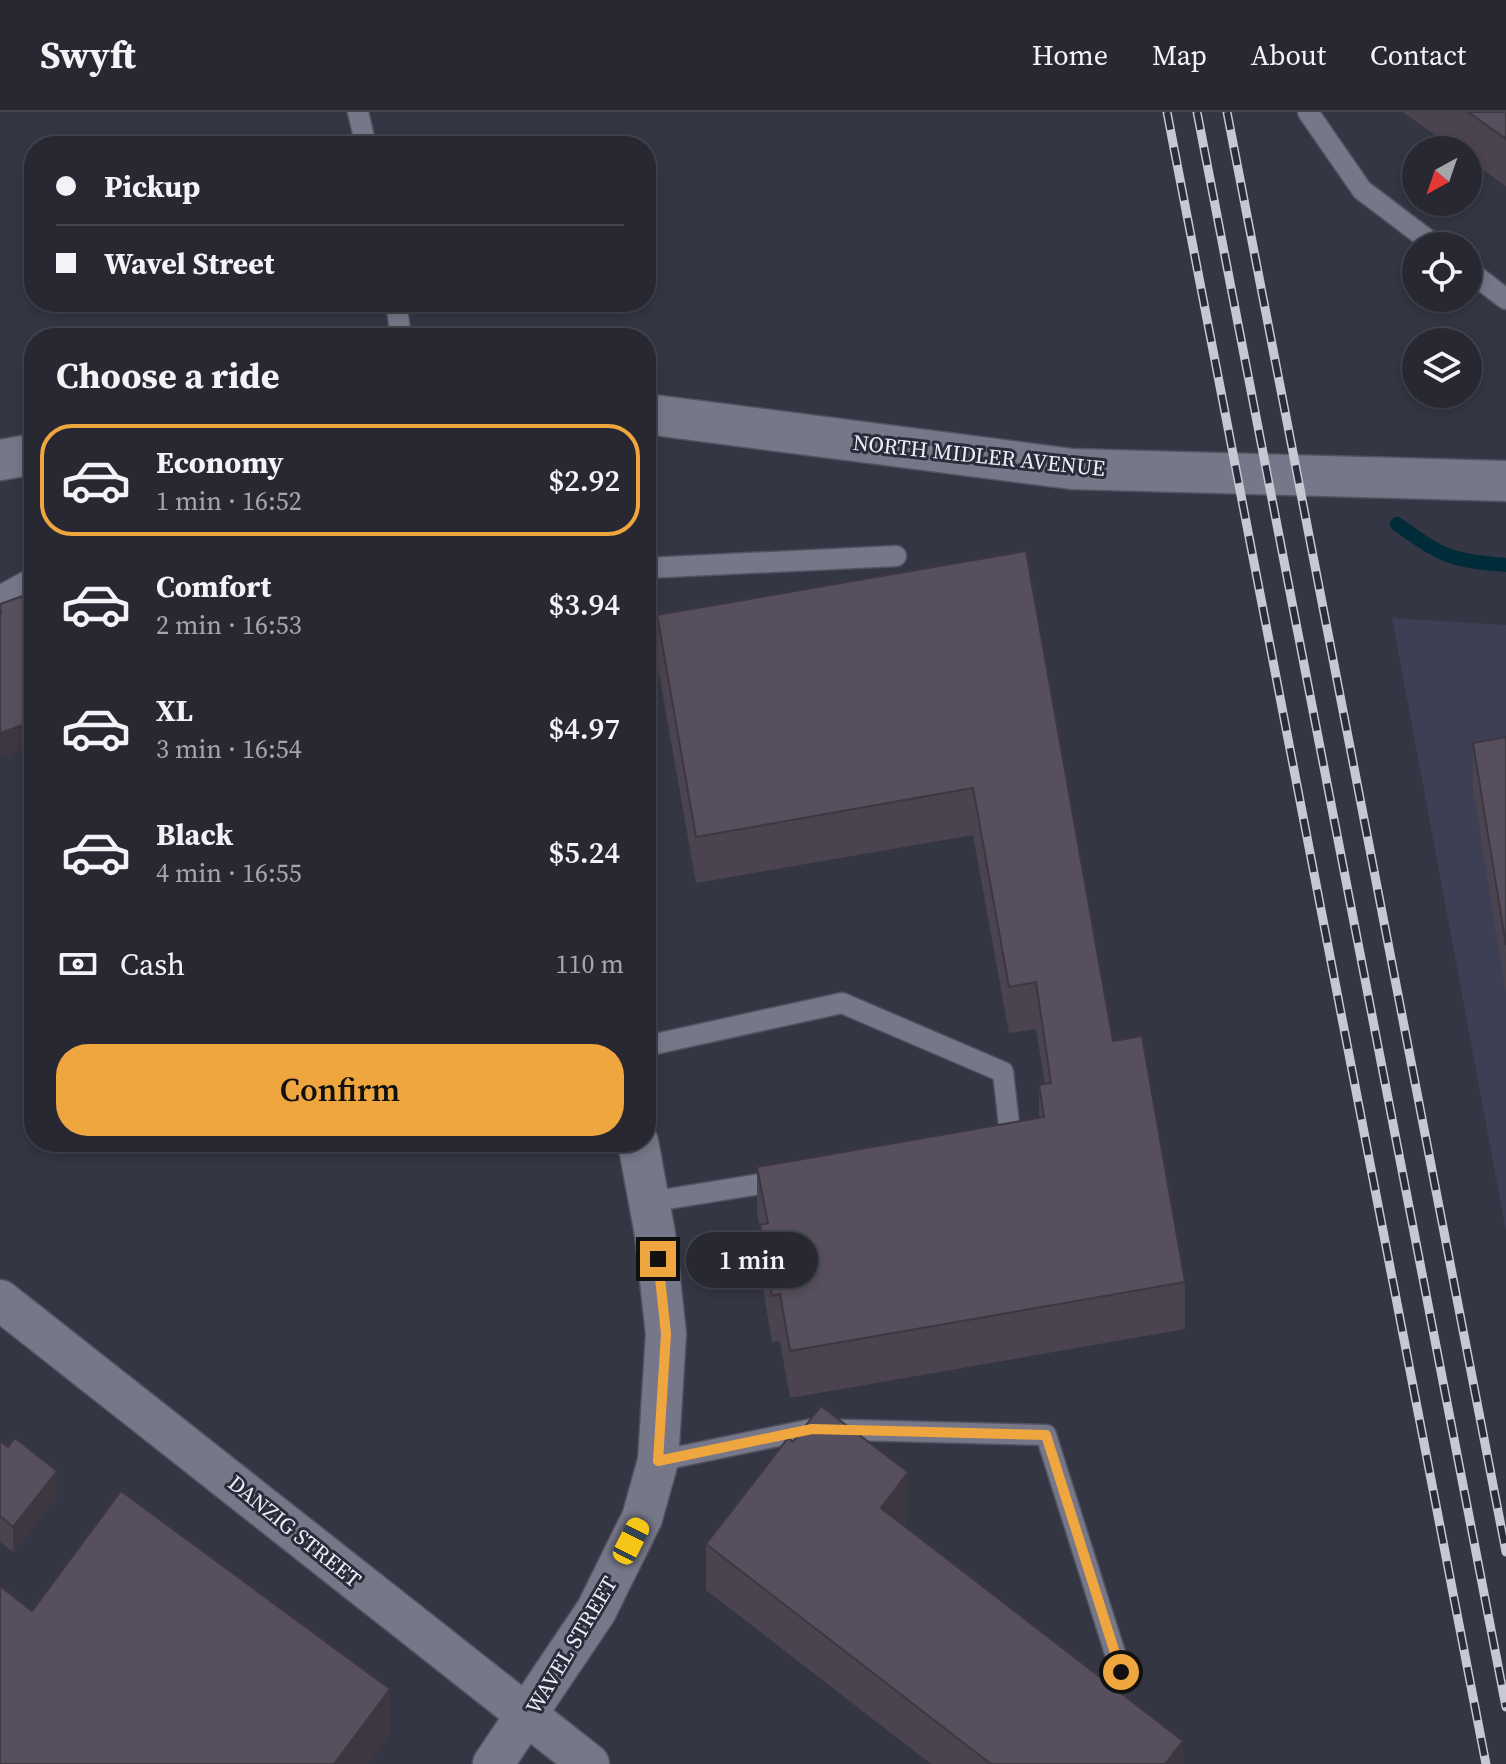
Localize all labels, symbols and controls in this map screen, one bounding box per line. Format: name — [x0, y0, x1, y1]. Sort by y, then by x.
text: Swyft — [40, 29, 136, 81]
text: Home — [1032, 36, 1108, 74]
text: Map — [1152, 36, 1207, 74]
text: About — [1251, 36, 1326, 74]
text: Contact — [1370, 36, 1466, 74]
north arrow — [1402, 136, 1482, 216]
map controls — [1402, 136, 1482, 408]
text: Pickup — [104, 166, 200, 207]
button: locate — [1402, 232, 1482, 312]
text: Wavel Street — [104, 243, 275, 284]
button: layers — [1402, 328, 1482, 408]
text: Choose a ride — [56, 351, 279, 400]
street label: NORTH MIDLER AVENUE — [851, 427, 1107, 483]
text: Economy — [156, 442, 284, 483]
icon: car — [60, 444, 132, 516]
text: $2.92 — [549, 460, 620, 501]
text: 1 min · 16:52 — [156, 483, 302, 519]
text: Comfort — [156, 566, 271, 607]
icon: car — [60, 568, 132, 640]
text: $3.94 — [549, 584, 620, 625]
text: 2 min · 16:53 — [156, 607, 302, 643]
text: XL — [156, 690, 193, 731]
icon: car — [60, 692, 132, 764]
text: $4.97 — [549, 708, 620, 749]
text: 3 min · 16:54 — [156, 731, 302, 767]
text: Black — [156, 814, 233, 855]
icon: car — [60, 816, 132, 888]
text: $5.24 — [549, 832, 620, 873]
text: 4 min · 16:55 — [156, 855, 302, 891]
icon: cash — [56, 942, 100, 986]
text: Cash — [120, 944, 185, 985]
text: 110 m — [556, 946, 624, 982]
button: Confirm — [56, 1044, 624, 1136]
callout: 1 min — [686, 1231, 818, 1287]
route end — [640, 1241, 676, 1277]
text: 1 min — [719, 1242, 785, 1278]
street label: DANZIG STREET — [222, 1468, 368, 1594]
car — [609, 1514, 653, 1568]
street label: WAVEL STREET — [518, 1571, 624, 1719]
route start — [1103, 1654, 1139, 1690]

